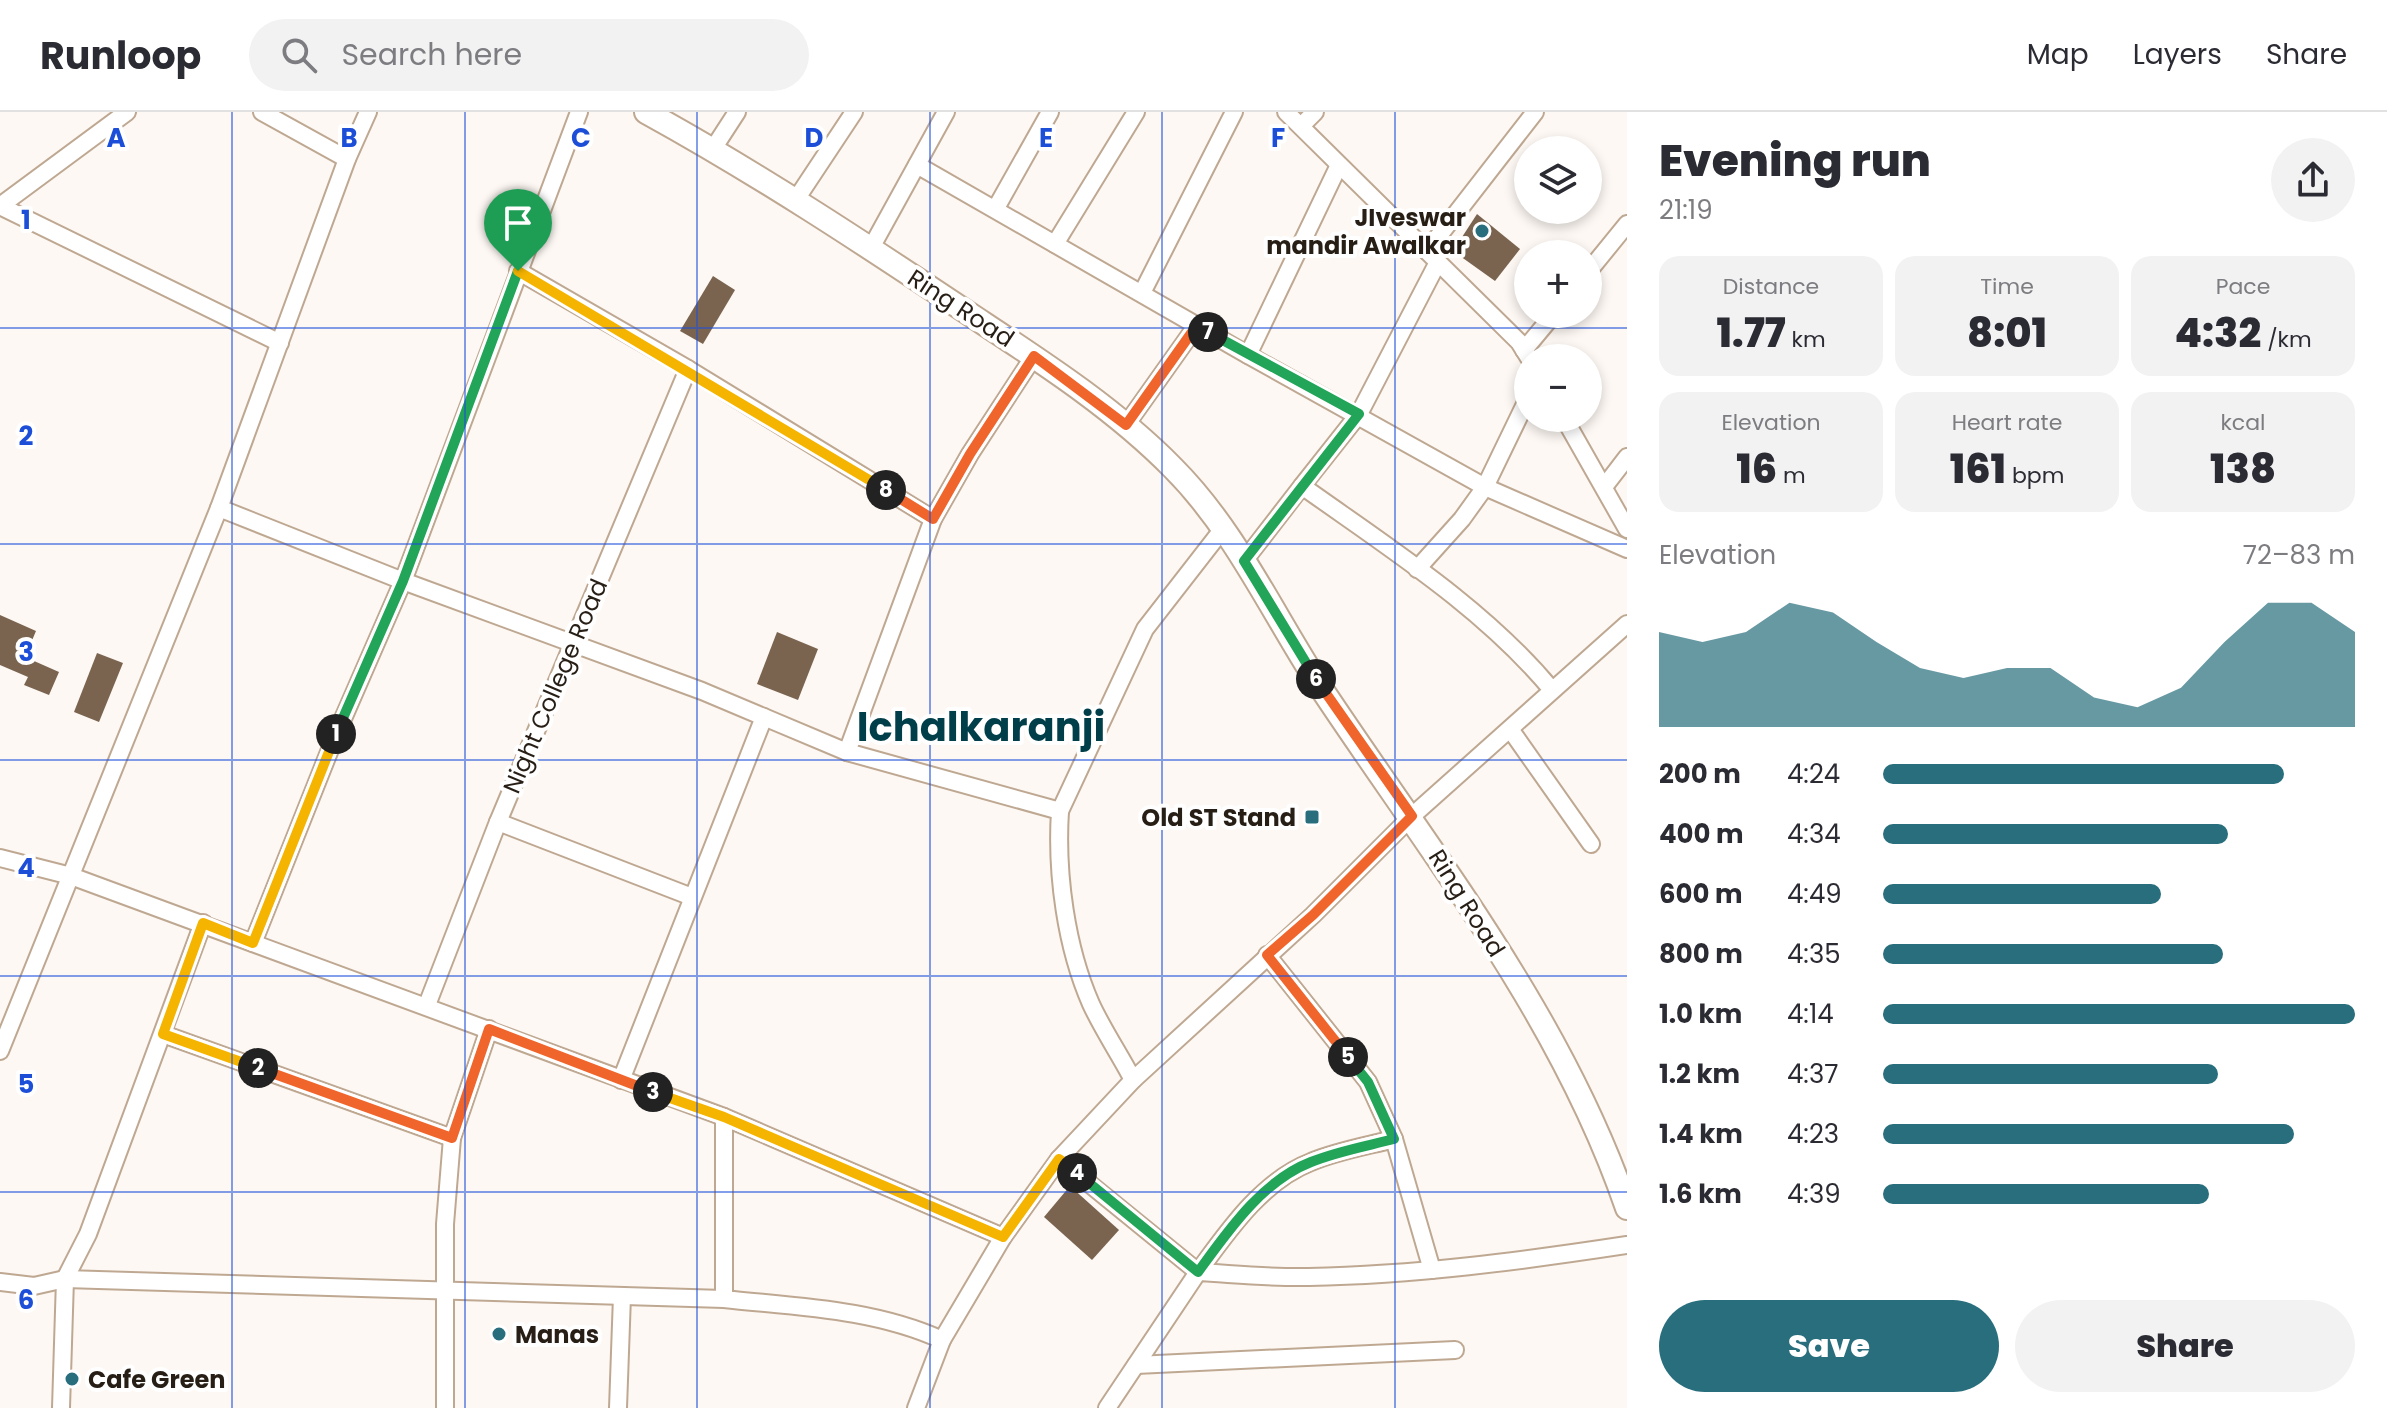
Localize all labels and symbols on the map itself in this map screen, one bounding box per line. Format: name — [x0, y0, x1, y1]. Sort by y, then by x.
text: A — [106, 120, 126, 156]
text: B — [340, 120, 358, 156]
text: C — [571, 120, 591, 156]
text: D — [805, 120, 824, 156]
text: E — [1039, 120, 1053, 156]
text: F — [1271, 120, 1285, 156]
pin — [484, 189, 552, 271]
place label: JIveswar mandir Awalkar — [1266, 201, 1466, 262]
text: 1 — [21, 202, 31, 238]
marker: JIveswar mandir Awalkar — [1473, 222, 1491, 240]
street label: Ring Road — [901, 261, 1021, 355]
pin: 7 — [1188, 312, 1228, 352]
text: 2 — [19, 418, 34, 454]
pin: 8 — [866, 470, 906, 510]
street label: Night College Road — [495, 574, 615, 798]
text: 3 — [18, 634, 34, 670]
pin: 6 — [1296, 659, 1336, 699]
district label: Ichalkaranji — [857, 699, 1105, 755]
pin: 1 — [316, 714, 356, 754]
place label: Old ST Stand — [1141, 801, 1296, 834]
marker: Old ST Stand — [1303, 808, 1321, 826]
street label: Ring Road — [1421, 843, 1513, 963]
text: 4 — [17, 850, 35, 886]
pin: 5 — [1328, 1037, 1368, 1077]
pin: 2 — [238, 1048, 278, 1088]
text: 5 — [18, 1066, 34, 1102]
pin: 3 — [633, 1072, 673, 1112]
pin: 4 — [1057, 1153, 1097, 1193]
text: 6 — [18, 1282, 34, 1318]
place label: Manas — [515, 1318, 599, 1351]
marker: Manas — [490, 1325, 508, 1343]
place label: Cafe Green — [88, 1363, 225, 1396]
marker: Cafe Green — [63, 1370, 81, 1388]

